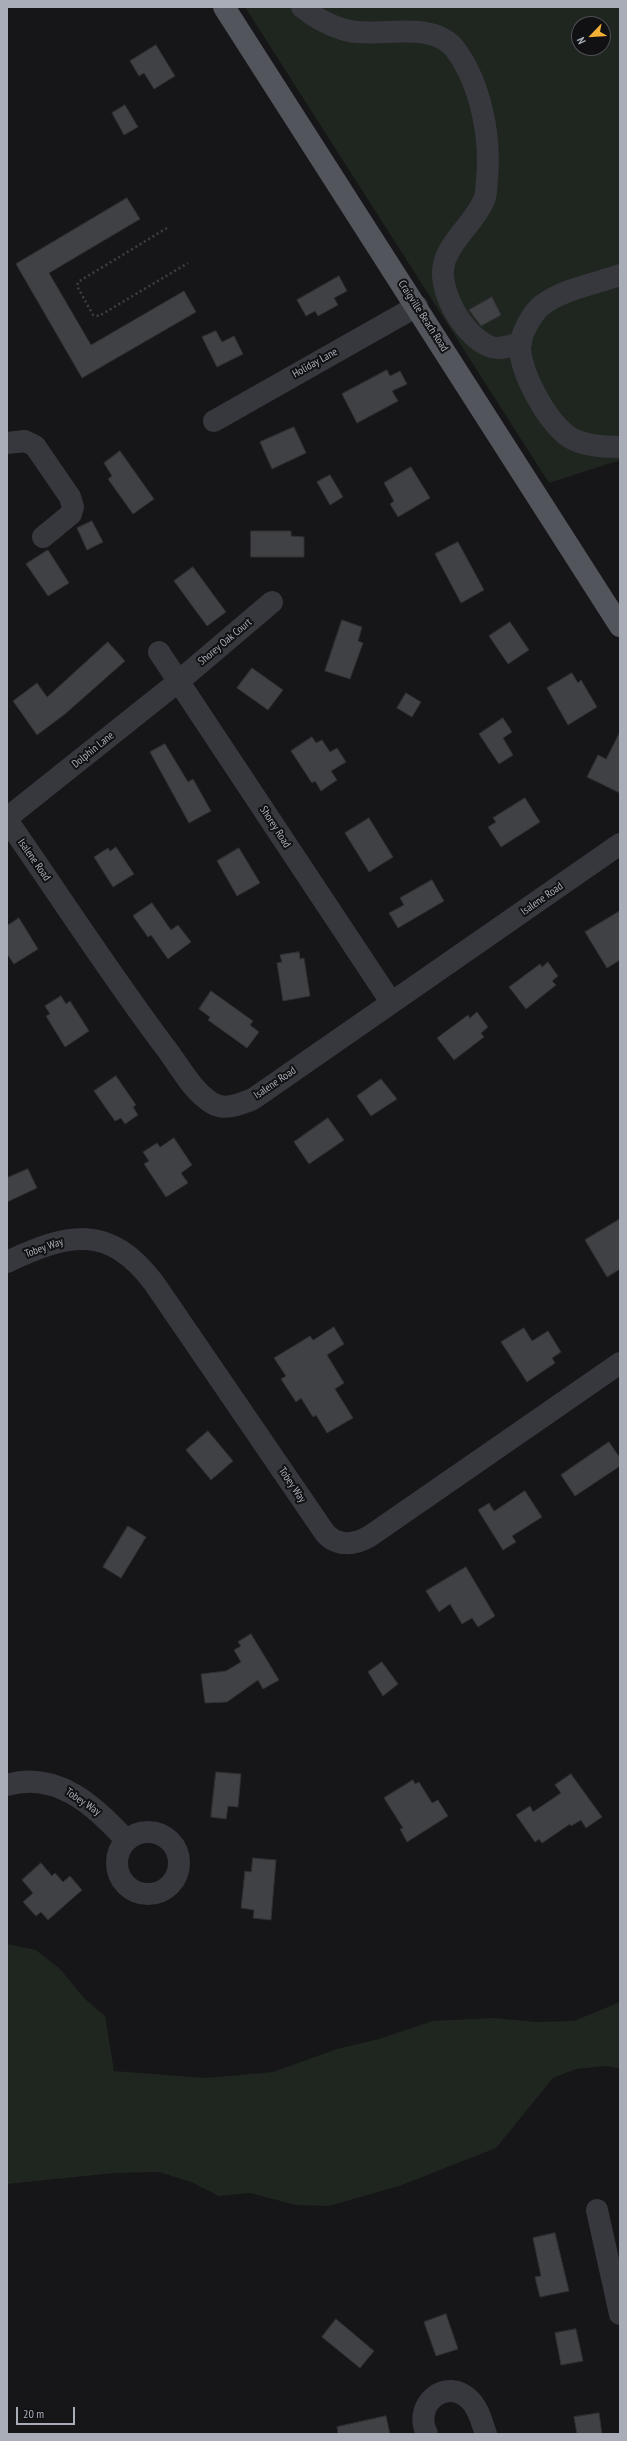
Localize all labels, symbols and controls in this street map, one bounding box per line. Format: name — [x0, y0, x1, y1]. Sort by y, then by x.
north arrow — [571, 16, 611, 56]
text: N — [573, 35, 589, 46]
street label: Craigville Beach Road — [395, 278, 451, 354]
street label: Holiday Lane — [290, 345, 340, 381]
street label: Shorey Oak Court — [196, 616, 254, 668]
street label: Dolphin Lane — [69, 729, 117, 771]
street label: Shorey Road — [257, 804, 293, 850]
street label: Isalene Road — [15, 836, 53, 884]
street label: Isalene Road — [518, 880, 566, 918]
street label: Isalene Road — [251, 1064, 299, 1102]
street label: Tobey Way — [23, 1235, 65, 1261]
street label: Tobey Way — [275, 1465, 309, 1505]
street label: Tobey Way — [63, 1785, 103, 1819]
scale bar — [18, 2399, 77, 2425]
text: 20 m — [23, 2406, 44, 2421]

